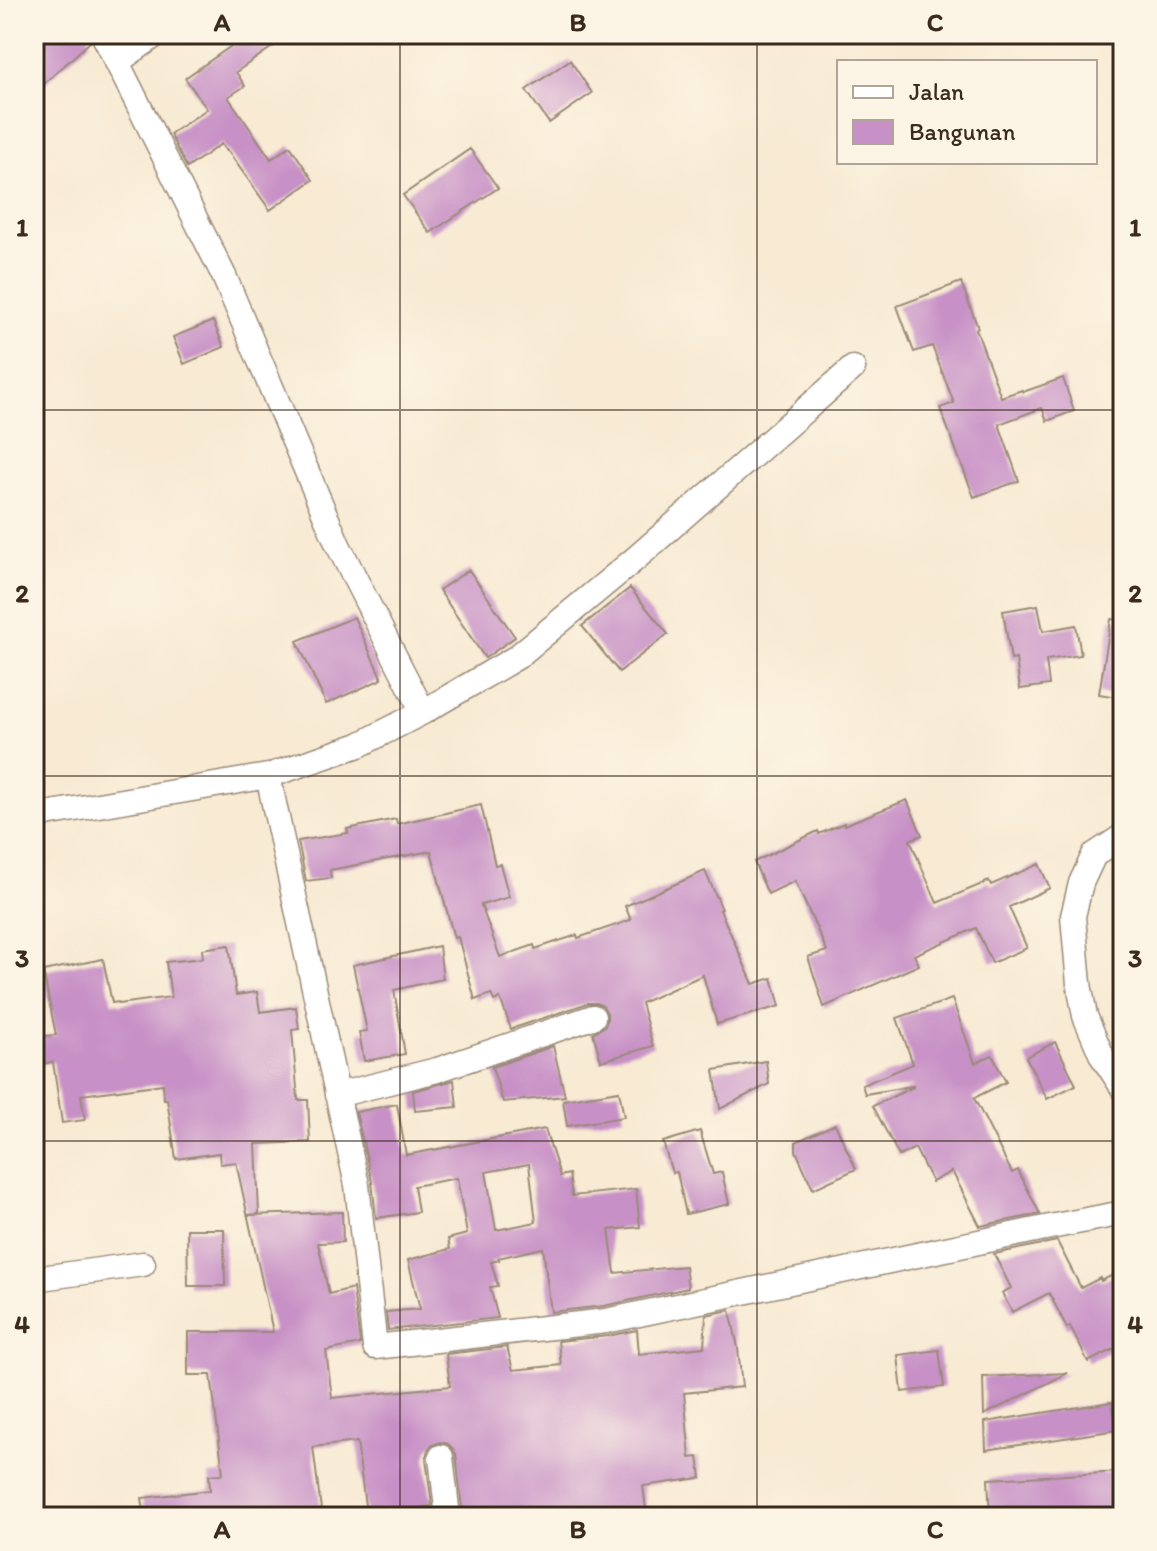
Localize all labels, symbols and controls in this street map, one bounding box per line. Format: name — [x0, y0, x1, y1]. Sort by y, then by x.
text: A — [213, 6, 231, 38]
text: B — [570, 6, 587, 38]
text: C — [927, 6, 944, 38]
legend — [837, 60, 1097, 164]
text: Jalan — [909, 77, 964, 106]
text: Bangunan — [909, 117, 1016, 146]
text: 1 — [16, 211, 28, 243]
text: 1 — [1129, 211, 1141, 243]
text: 2 — [15, 577, 29, 609]
text: 2 — [1128, 577, 1142, 609]
text: 3 — [15, 942, 29, 974]
text: 3 — [1128, 942, 1142, 974]
text: 4 — [14, 1308, 30, 1340]
text: 4 — [1127, 1308, 1143, 1340]
text: A — [213, 1513, 231, 1545]
text: B — [570, 1513, 587, 1545]
text: C — [927, 1513, 944, 1545]

